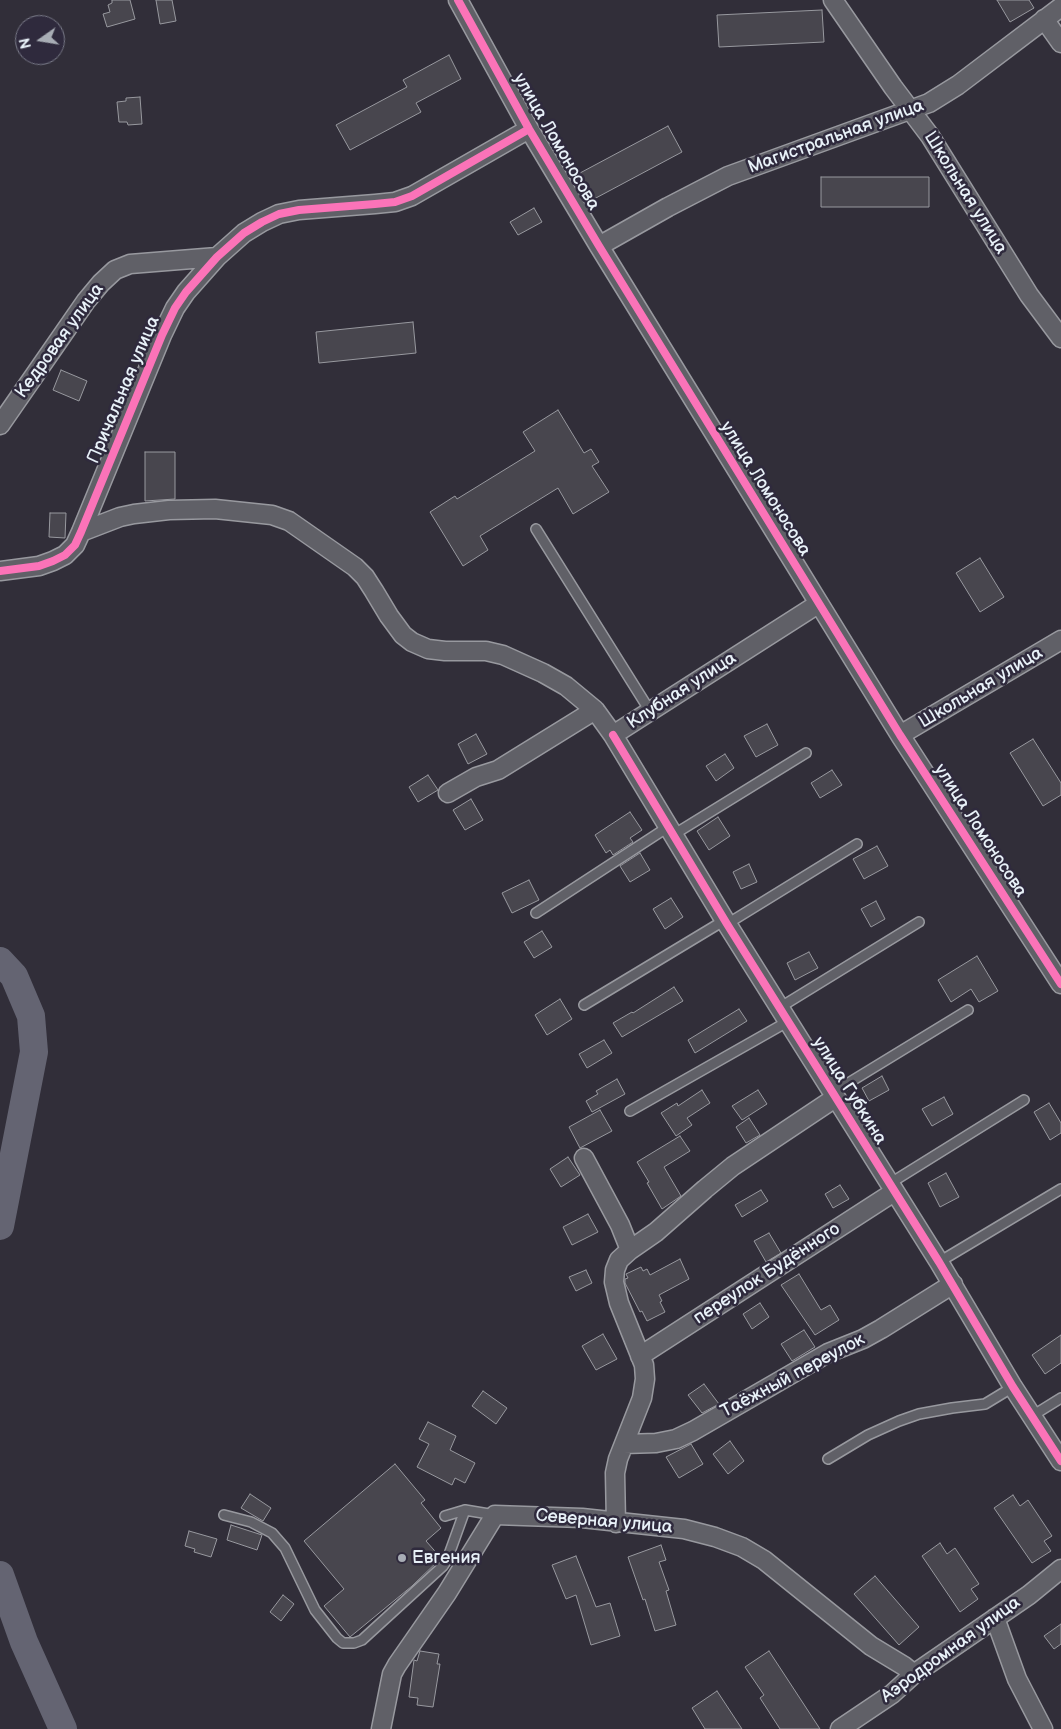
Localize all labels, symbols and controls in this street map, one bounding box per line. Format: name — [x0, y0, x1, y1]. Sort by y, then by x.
north arrow — [15, 15, 65, 65]
text: N — [16, 36, 35, 50]
street label: улица Ломоносова — [508, 70, 604, 214]
street label: Магистральная улица — [745, 95, 927, 179]
street label: Школьная улица — [919, 128, 1011, 258]
street label: Кедровая улица — [11, 279, 109, 403]
street label: Причальная улица — [83, 313, 165, 467]
street label: улица Ломоносова — [715, 418, 815, 560]
street label: Школьная улица — [915, 643, 1047, 733]
street label: Клубная улица — [624, 648, 740, 734]
street label: улица Ломоносова — [929, 760, 1031, 902]
street label: улица Губкина — [807, 1033, 891, 1149]
street label: переулок Будённого — [690, 1219, 844, 1329]
street label: Таёжный переулок — [717, 1329, 869, 1423]
street label: Северная улица — [535, 1505, 673, 1539]
place label: Евгения — [412, 1547, 480, 1569]
marker: Евгения — [396, 1552, 408, 1564]
street label: Аэродромная улица — [877, 1592, 1025, 1708]

